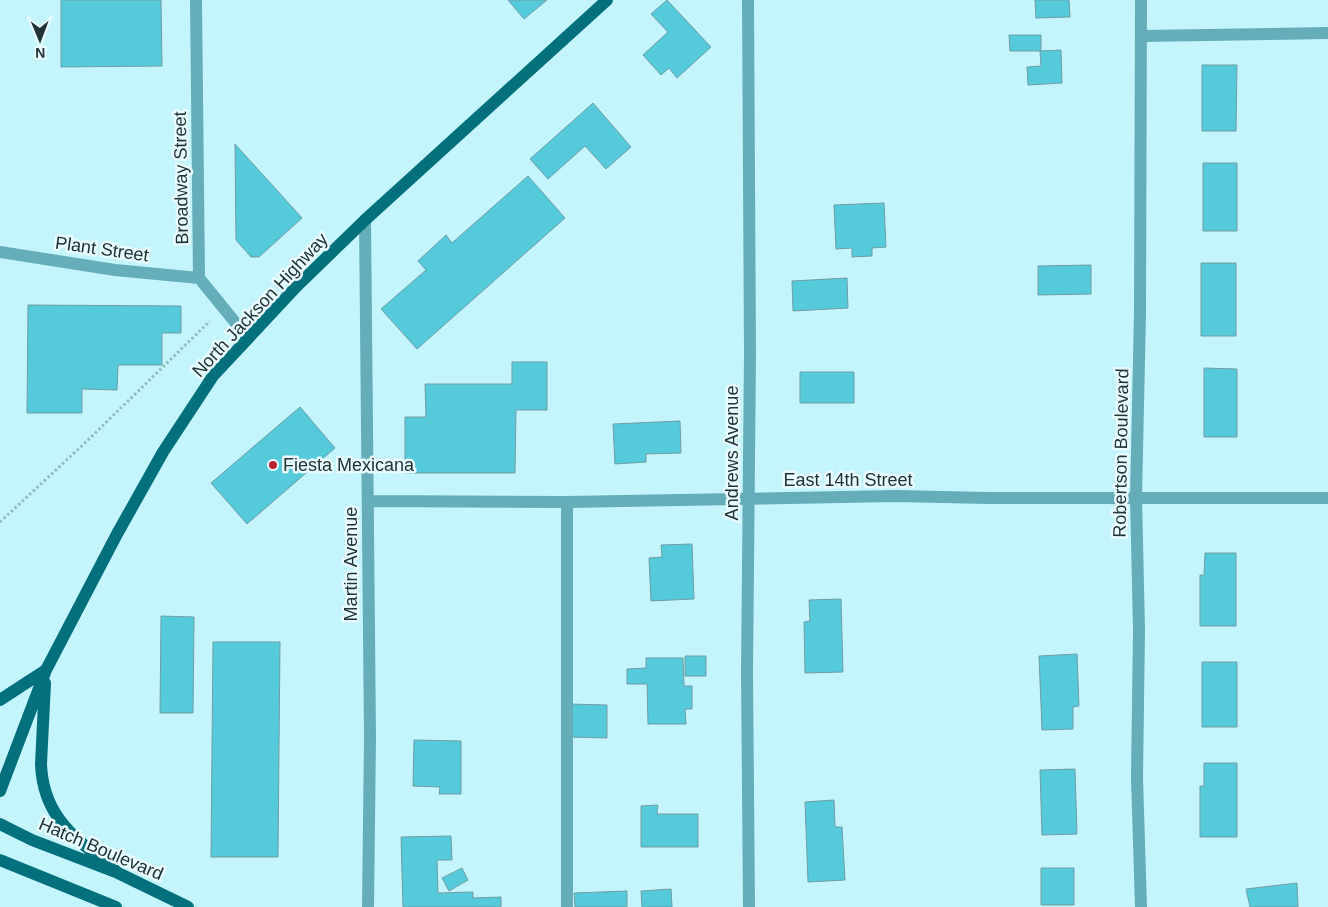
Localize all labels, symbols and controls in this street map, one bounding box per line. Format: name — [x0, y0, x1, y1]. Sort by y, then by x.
north arrow — [15, 15, 65, 65]
text: N — [35, 45, 45, 61]
street label: Broadway Street — [170, 111, 192, 245]
street label: North Jackson Highway — [188, 229, 332, 381]
street label: Plant Street — [54, 233, 150, 265]
street label: Robertson Boulevard — [1110, 368, 1132, 538]
street label: Andrews Avenue — [722, 386, 742, 520]
place label: Fiesta Mexicana — [283, 455, 415, 475]
marker: Fiesta Mexicana — [267, 459, 279, 471]
street label: East 14th Street — [783, 470, 913, 490]
street label: Martin Avenue — [341, 507, 361, 621]
street label: Hatch Boulevard — [36, 814, 166, 884]

